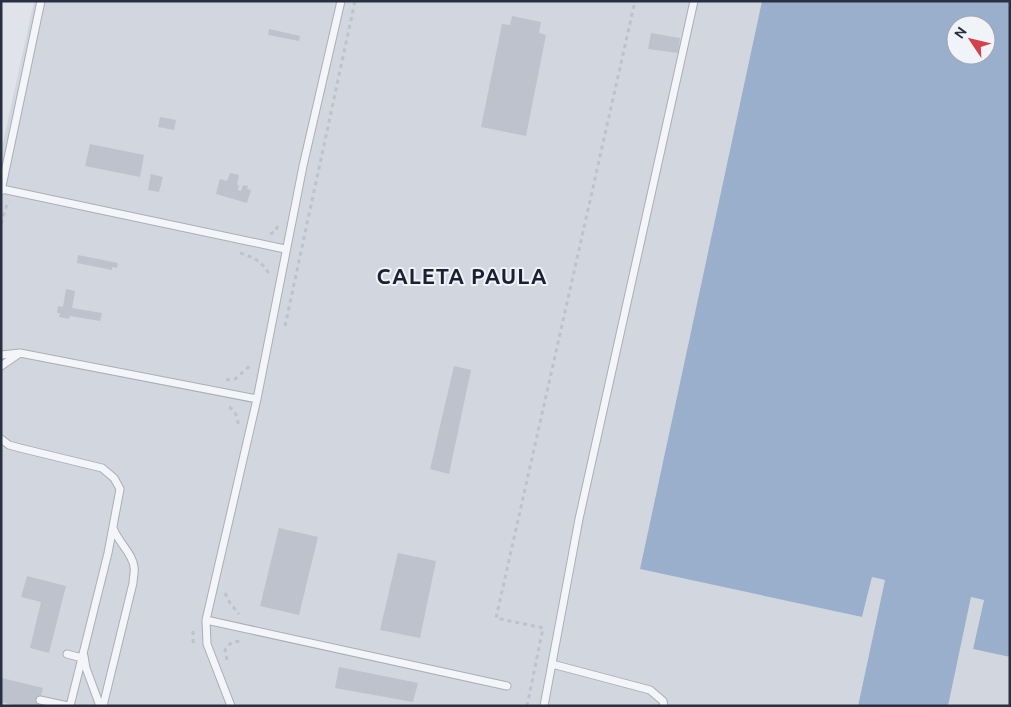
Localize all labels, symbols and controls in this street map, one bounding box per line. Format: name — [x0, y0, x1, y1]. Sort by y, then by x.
north arrow — [946, 15, 996, 65]
text: N — [951, 24, 970, 41]
district label: CALETA PAULA — [377, 263, 547, 288]

